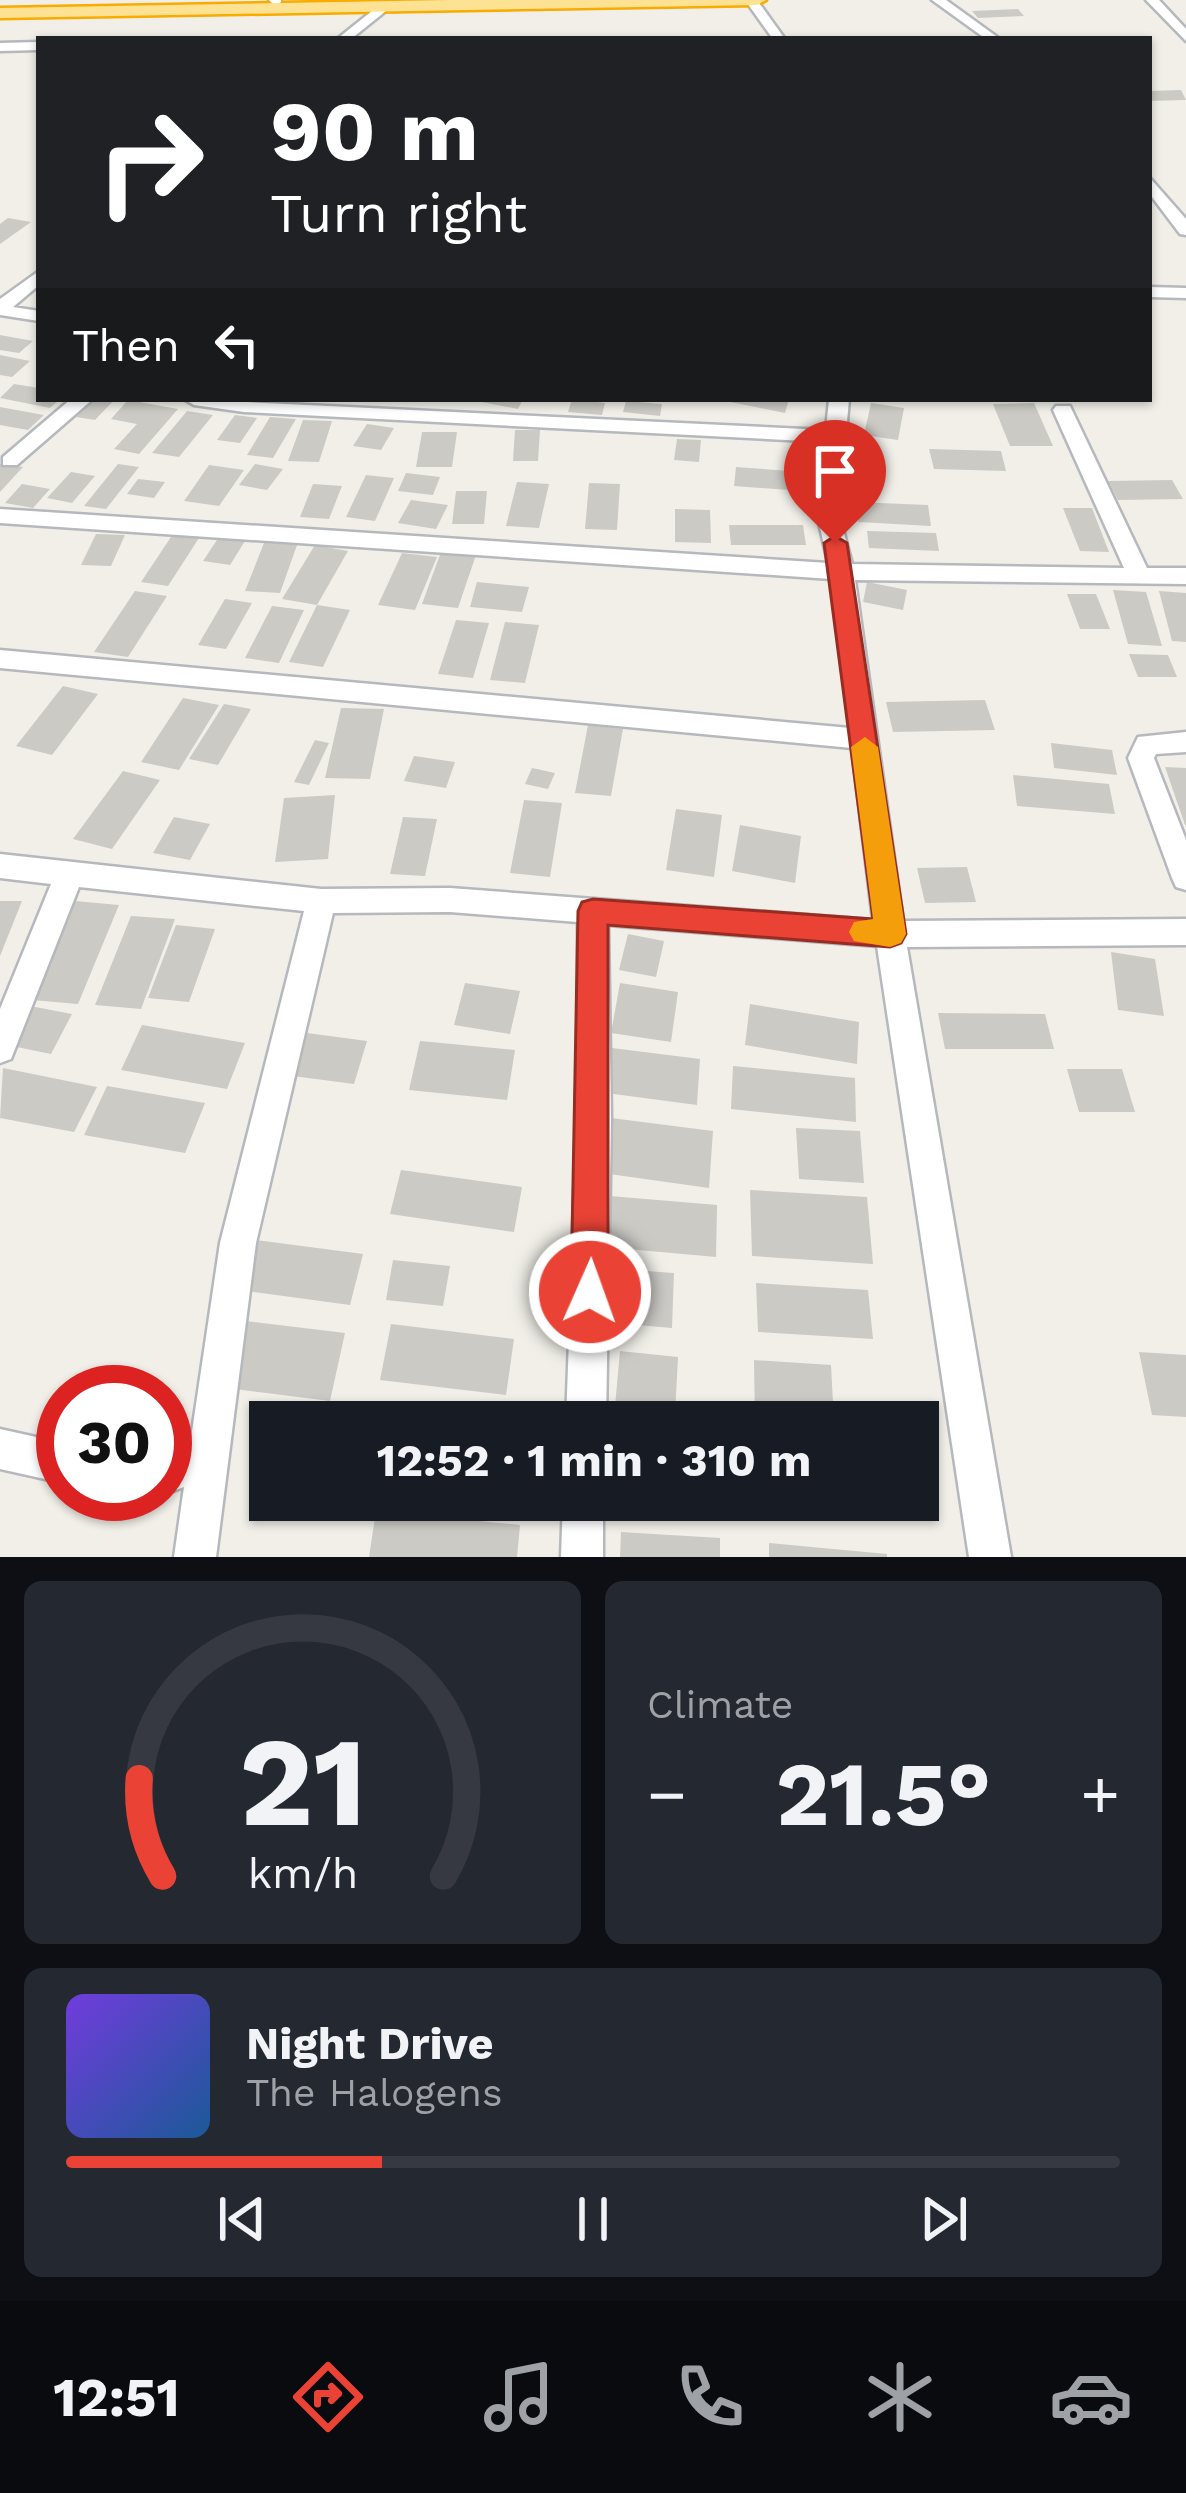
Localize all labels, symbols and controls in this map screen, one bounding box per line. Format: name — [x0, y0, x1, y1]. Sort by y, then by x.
text: 90 m — [270, 82, 479, 180]
icon: right — [72, 84, 228, 240]
text: Turn right — [270, 182, 527, 245]
icon: left — [204, 312, 270, 378]
text: Then — [72, 319, 180, 372]
pin — [784, 420, 886, 543]
icon: arrive — [802, 438, 868, 504]
position arrow — [527, 1229, 653, 1355]
speed limit sign: 30 — [36, 1365, 192, 1521]
text: 12:52 · 1 min · 310 m — [377, 1434, 811, 1487]
text: Climate — [647, 1682, 793, 1727]
text: 21 — [238, 1709, 367, 1855]
text: 21.5° — [776, 1741, 991, 1847]
text: − — [647, 1756, 687, 1833]
text: + — [1080, 1756, 1120, 1833]
text: km/h — [247, 1847, 358, 1897]
text: Night Drive — [246, 2017, 494, 2070]
text: The Halogens — [246, 2070, 502, 2115]
icon: previous — [209, 2186, 275, 2252]
icon: pause — [560, 2186, 626, 2252]
icon: next — [911, 2186, 977, 2252]
icon: directions — [286, 2355, 370, 2439]
icon: music — [477, 2355, 561, 2439]
icon: phone — [668, 2355, 752, 2439]
icon: climate — [858, 2355, 942, 2439]
icon: car — [1049, 2355, 1133, 2439]
text: 12:51 — [53, 2366, 180, 2429]

